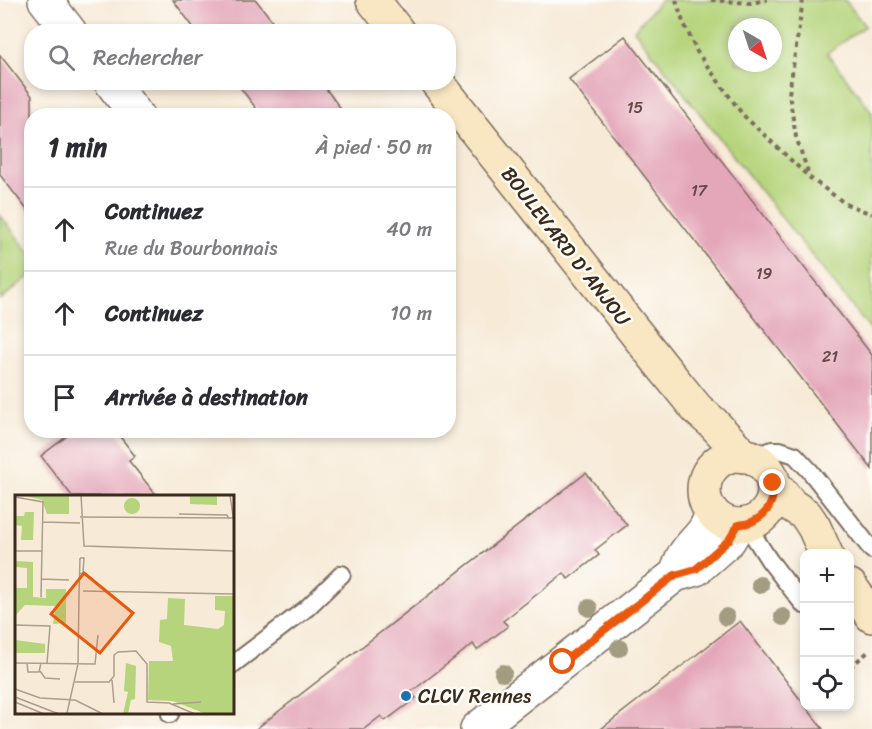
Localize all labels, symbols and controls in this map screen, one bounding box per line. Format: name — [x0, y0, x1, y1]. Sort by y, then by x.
north arrow — [728, 18, 782, 72]
search box — [24, 24, 456, 90]
text: Rechercher — [93, 38, 203, 77]
icon: search — [45, 41, 78, 74]
house number: 15 — [627, 93, 644, 122]
text: 1 min — [48, 124, 107, 170]
text: À pied · 50 m — [316, 130, 432, 165]
street label: BOULEVARD D'ANJOU — [492, 159, 640, 335]
house number: 17 — [691, 176, 708, 205]
text: Continuez — [105, 192, 203, 231]
text: 40 m — [386, 212, 432, 247]
icon: ahead — [48, 213, 81, 246]
text: Rue du Bourbonnais — [105, 231, 277, 266]
house number: 19 — [756, 259, 773, 288]
text: Continuez — [105, 294, 203, 333]
text: 10 m — [390, 296, 432, 331]
icon: ahead — [48, 297, 81, 330]
house number: 21 — [822, 342, 838, 371]
text: Arrivée à destination — [105, 378, 308, 417]
icon: arrive — [48, 381, 81, 414]
route end — [759, 469, 785, 495]
inset map — [15, 495, 234, 714]
map controls — [800, 549, 854, 711]
button: + — [800, 549, 854, 603]
button: − — [800, 603, 854, 657]
route start — [549, 648, 575, 674]
button: locate — [800, 657, 854, 711]
place label: CLCV Rennes — [418, 679, 532, 714]
marker: CLCV Rennes — [399, 689, 413, 703]

